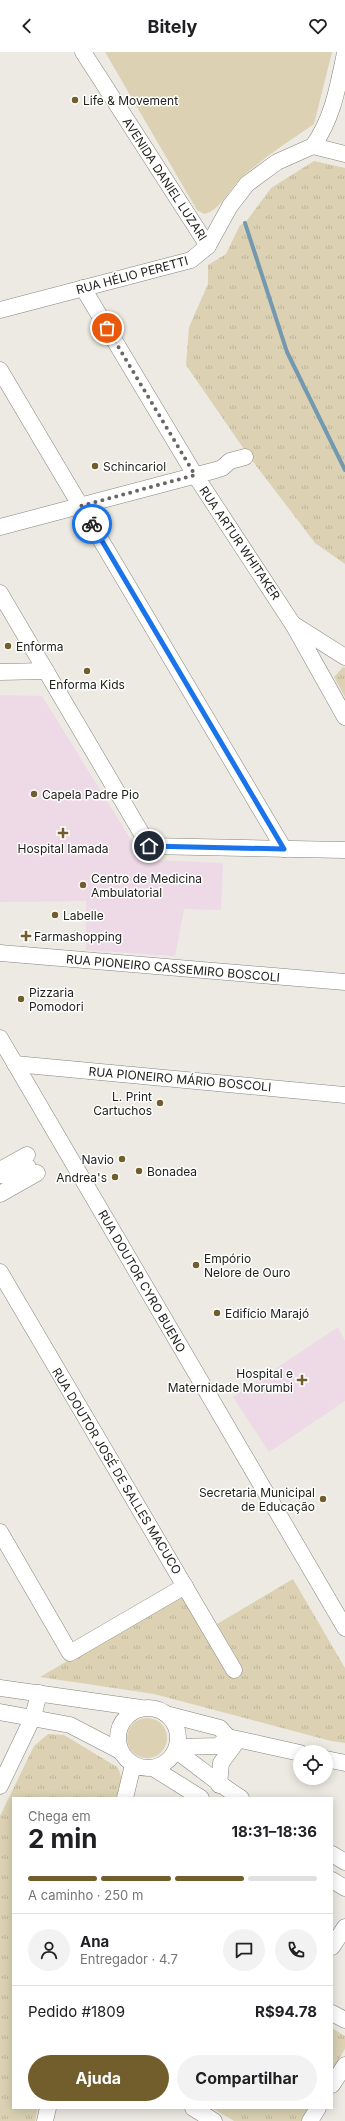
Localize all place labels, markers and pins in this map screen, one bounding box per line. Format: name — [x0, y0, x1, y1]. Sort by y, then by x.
place label: Life & Movement — [83, 93, 178, 108]
marker: Life & Movement — [70, 95, 80, 105]
pin — [90, 311, 124, 345]
place label: Schincariol — [103, 459, 166, 474]
marker: Schincariol — [90, 461, 100, 471]
place label: Enforma — [16, 639, 64, 654]
marker: Enforma — [3, 641, 13, 651]
marker: Enforma Kids — [82, 666, 92, 676]
place label: Enforma Kids — [49, 677, 125, 692]
place label: Capela Padre Pio — [42, 787, 139, 802]
marker: Capela Padre Pio — [29, 789, 39, 799]
marker: Hospital Iamada — [57, 827, 69, 839]
pin — [132, 829, 166, 863]
place label: Hospital Iamada — [17, 841, 109, 856]
place label: Centro de Medicina Ambulatorial — [91, 871, 202, 900]
marker: Centro de Medicina Ambulatorial — [78, 880, 88, 890]
place label: Labelle — [63, 908, 104, 923]
marker: Labelle — [50, 910, 60, 920]
place label: Farmashopping — [34, 929, 122, 944]
marker: Farmashopping — [21, 931, 31, 941]
place label: Pizzaria Pomodori — [29, 985, 84, 1014]
marker: Pizzaria Pomodori — [16, 994, 26, 1004]
place label: L. Print Cartuchos — [93, 1089, 152, 1118]
marker: L. Print Cartuchos — [155, 1098, 165, 1108]
place label: Navio — [82, 1152, 114, 1167]
marker: Navio — [117, 1154, 127, 1164]
place label: Bonadea — [147, 1164, 197, 1179]
marker: Bonadea — [134, 1166, 144, 1176]
place label: Andrea's — [56, 1170, 107, 1185]
marker: Andrea's — [110, 1172, 120, 1182]
place label: Empório Nelore de Ouro — [204, 1251, 290, 1280]
marker: Empório Nelore de Ouro — [191, 1260, 201, 1270]
place label: Edifício Marajó — [225, 1306, 309, 1321]
marker: Edifício Marajó — [212, 1308, 222, 1318]
place label: Hospital e Maternidade Morumbi — [168, 1366, 293, 1395]
marker: Hospital e Maternidade Morumbi — [296, 1374, 308, 1386]
place label: Secretaria Municipal de Educação — [199, 1485, 315, 1514]
marker: Secretaria Municipal de Educação — [318, 1494, 328, 1504]

